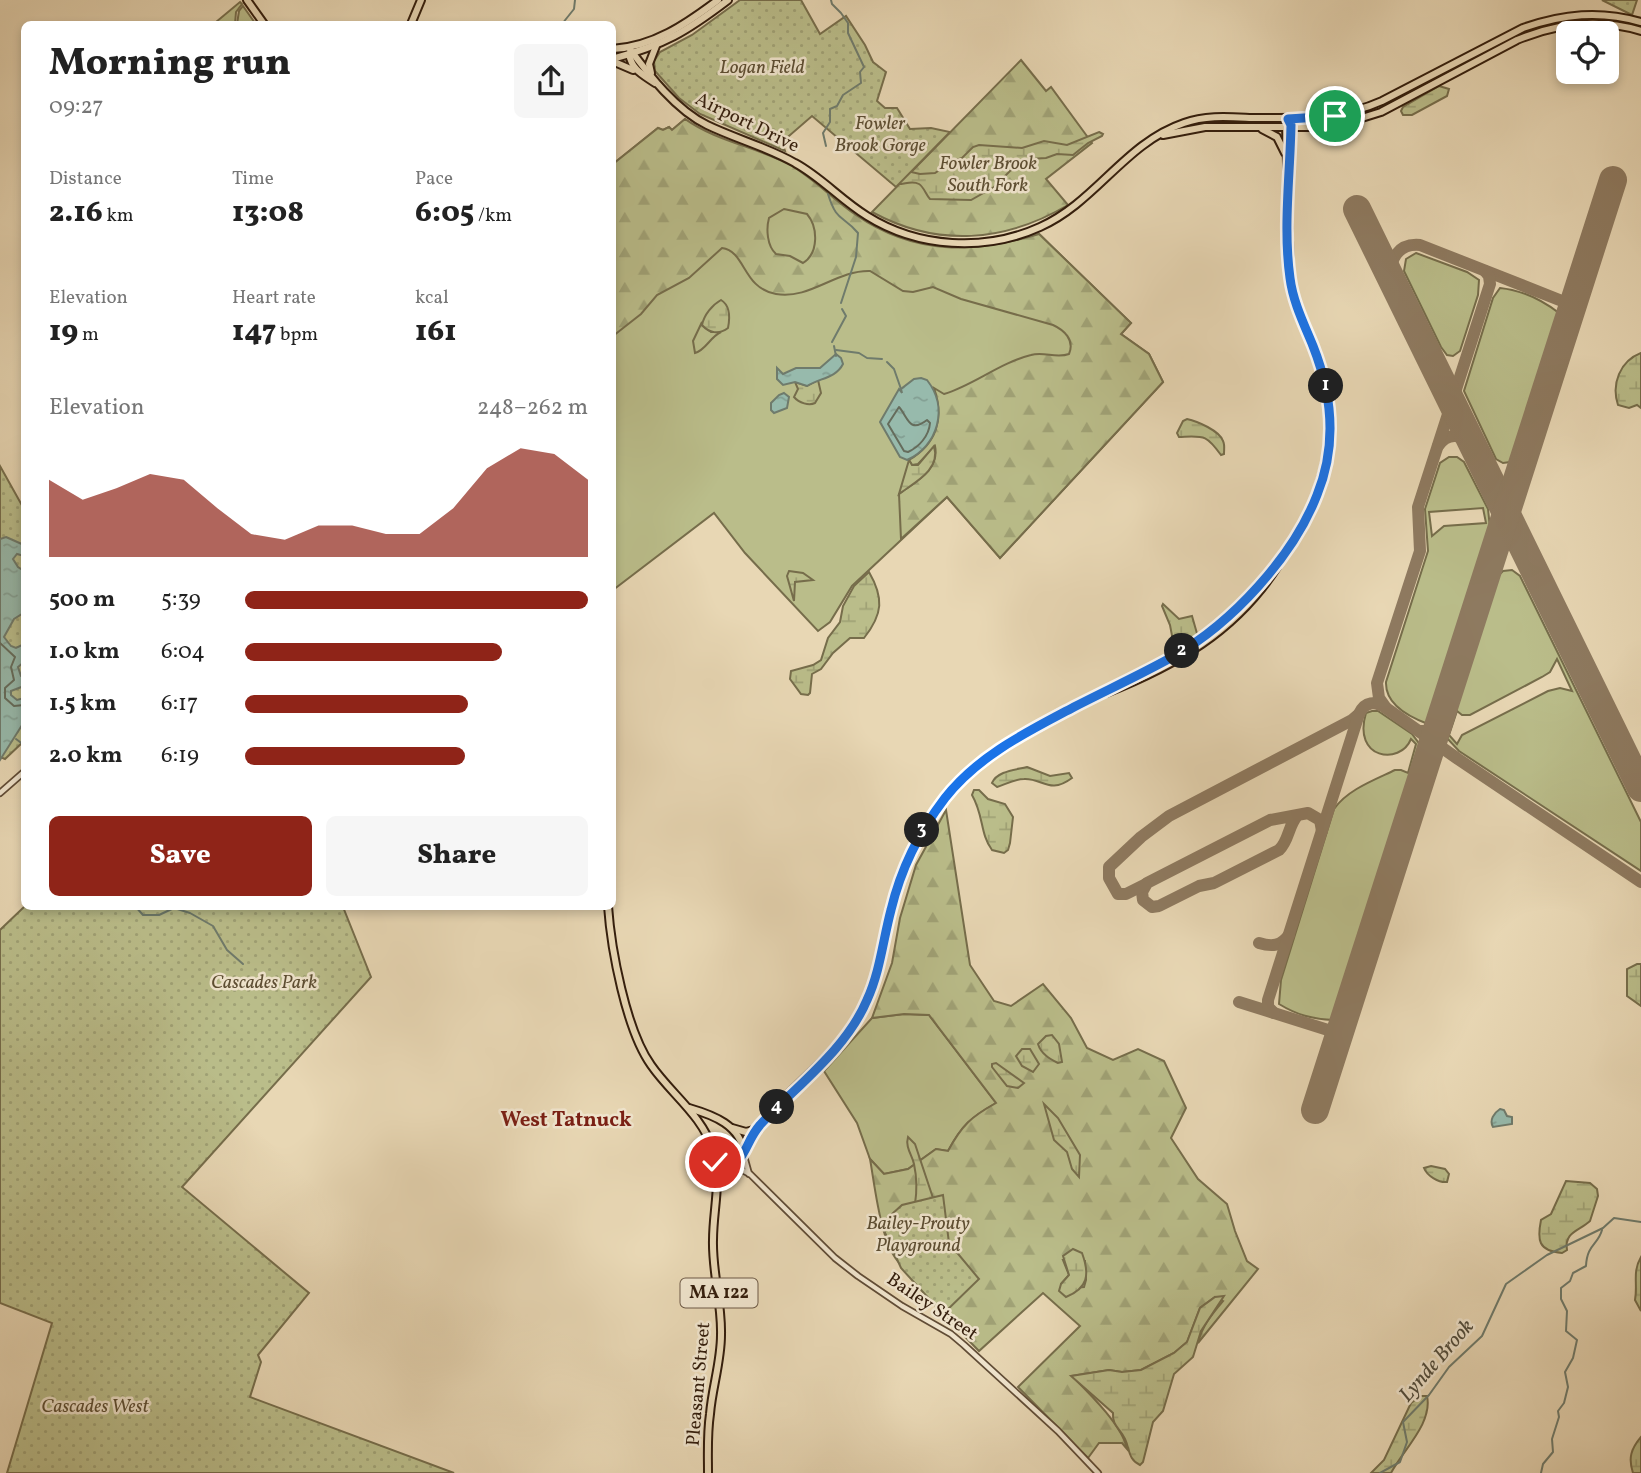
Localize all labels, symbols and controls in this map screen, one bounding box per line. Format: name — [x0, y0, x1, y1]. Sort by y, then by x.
map controls — [1556, 21, 1619, 84]
button: locate — [1556, 21, 1619, 84]
text: Morning run — [49, 38, 291, 91]
button: share — [514, 44, 588, 118]
park label: Logan Field — [719, 55, 805, 81]
pin — [1305, 86, 1365, 146]
street label: Airport Drive — [691, 87, 803, 159]
text: 09:27 — [49, 91, 103, 123]
icon: arrive — [1316, 97, 1354, 135]
park label: Fowler Brook Gorge — [834, 111, 926, 159]
park label: Fowler Brook South Fork — [939, 151, 1037, 199]
text: Distance — [49, 166, 122, 192]
text: Time — [232, 166, 274, 192]
text: Pace — [415, 166, 453, 192]
text: 2.16 — [49, 192, 103, 234]
text: 13:08 — [232, 192, 304, 234]
text: 6:05 — [415, 192, 474, 234]
text: km — [103, 203, 134, 229]
text: /km — [474, 203, 512, 229]
text: Elevation — [49, 285, 128, 311]
text: Heart rate — [232, 285, 316, 311]
text: kcal — [415, 285, 449, 311]
text: 19 — [49, 311, 78, 353]
text: 147 — [232, 311, 276, 353]
text: 161 — [415, 311, 456, 353]
text: m — [78, 322, 99, 348]
text: bpm — [276, 322, 318, 348]
pin: 1 — [1308, 368, 1344, 404]
text: 1 — [1322, 372, 1329, 398]
text: Elevation — [49, 392, 145, 424]
text: 248–262 m — [477, 392, 588, 424]
text: 500 m — [49, 584, 115, 616]
text: 5:39 — [161, 584, 201, 616]
pin: 2 — [1164, 634, 1200, 668]
text: 1.0 km — [49, 636, 120, 668]
text: 6:04 — [161, 636, 205, 668]
text: 2 — [1177, 637, 1186, 663]
text: 1.5 km — [49, 688, 116, 720]
text: 6:17 — [161, 688, 198, 720]
text: 2.0 km — [49, 740, 122, 772]
text: 6:19 — [161, 740, 199, 772]
pin: 3 — [904, 812, 940, 848]
button: Save — [49, 816, 312, 896]
button: Share — [326, 816, 588, 896]
text: 3 — [917, 816, 926, 842]
park label: Cascades Park — [211, 970, 317, 996]
pin: 4 — [760, 1090, 794, 1124]
text: 4 — [771, 1093, 782, 1119]
district label: West Tatnuck — [500, 1106, 632, 1135]
pin — [685, 1132, 745, 1192]
icon: check — [696, 1143, 734, 1181]
park label: Bailey-Prouty Playground — [866, 1211, 970, 1259]
street label: Bailey Street — [881, 1267, 983, 1347]
road number: MA 122 — [680, 1278, 758, 1308]
water label: Lynde Brook — [1393, 1313, 1481, 1409]
street label: Pleasant Street — [681, 1321, 717, 1447]
park label: Cascades West — [41, 1394, 150, 1420]

